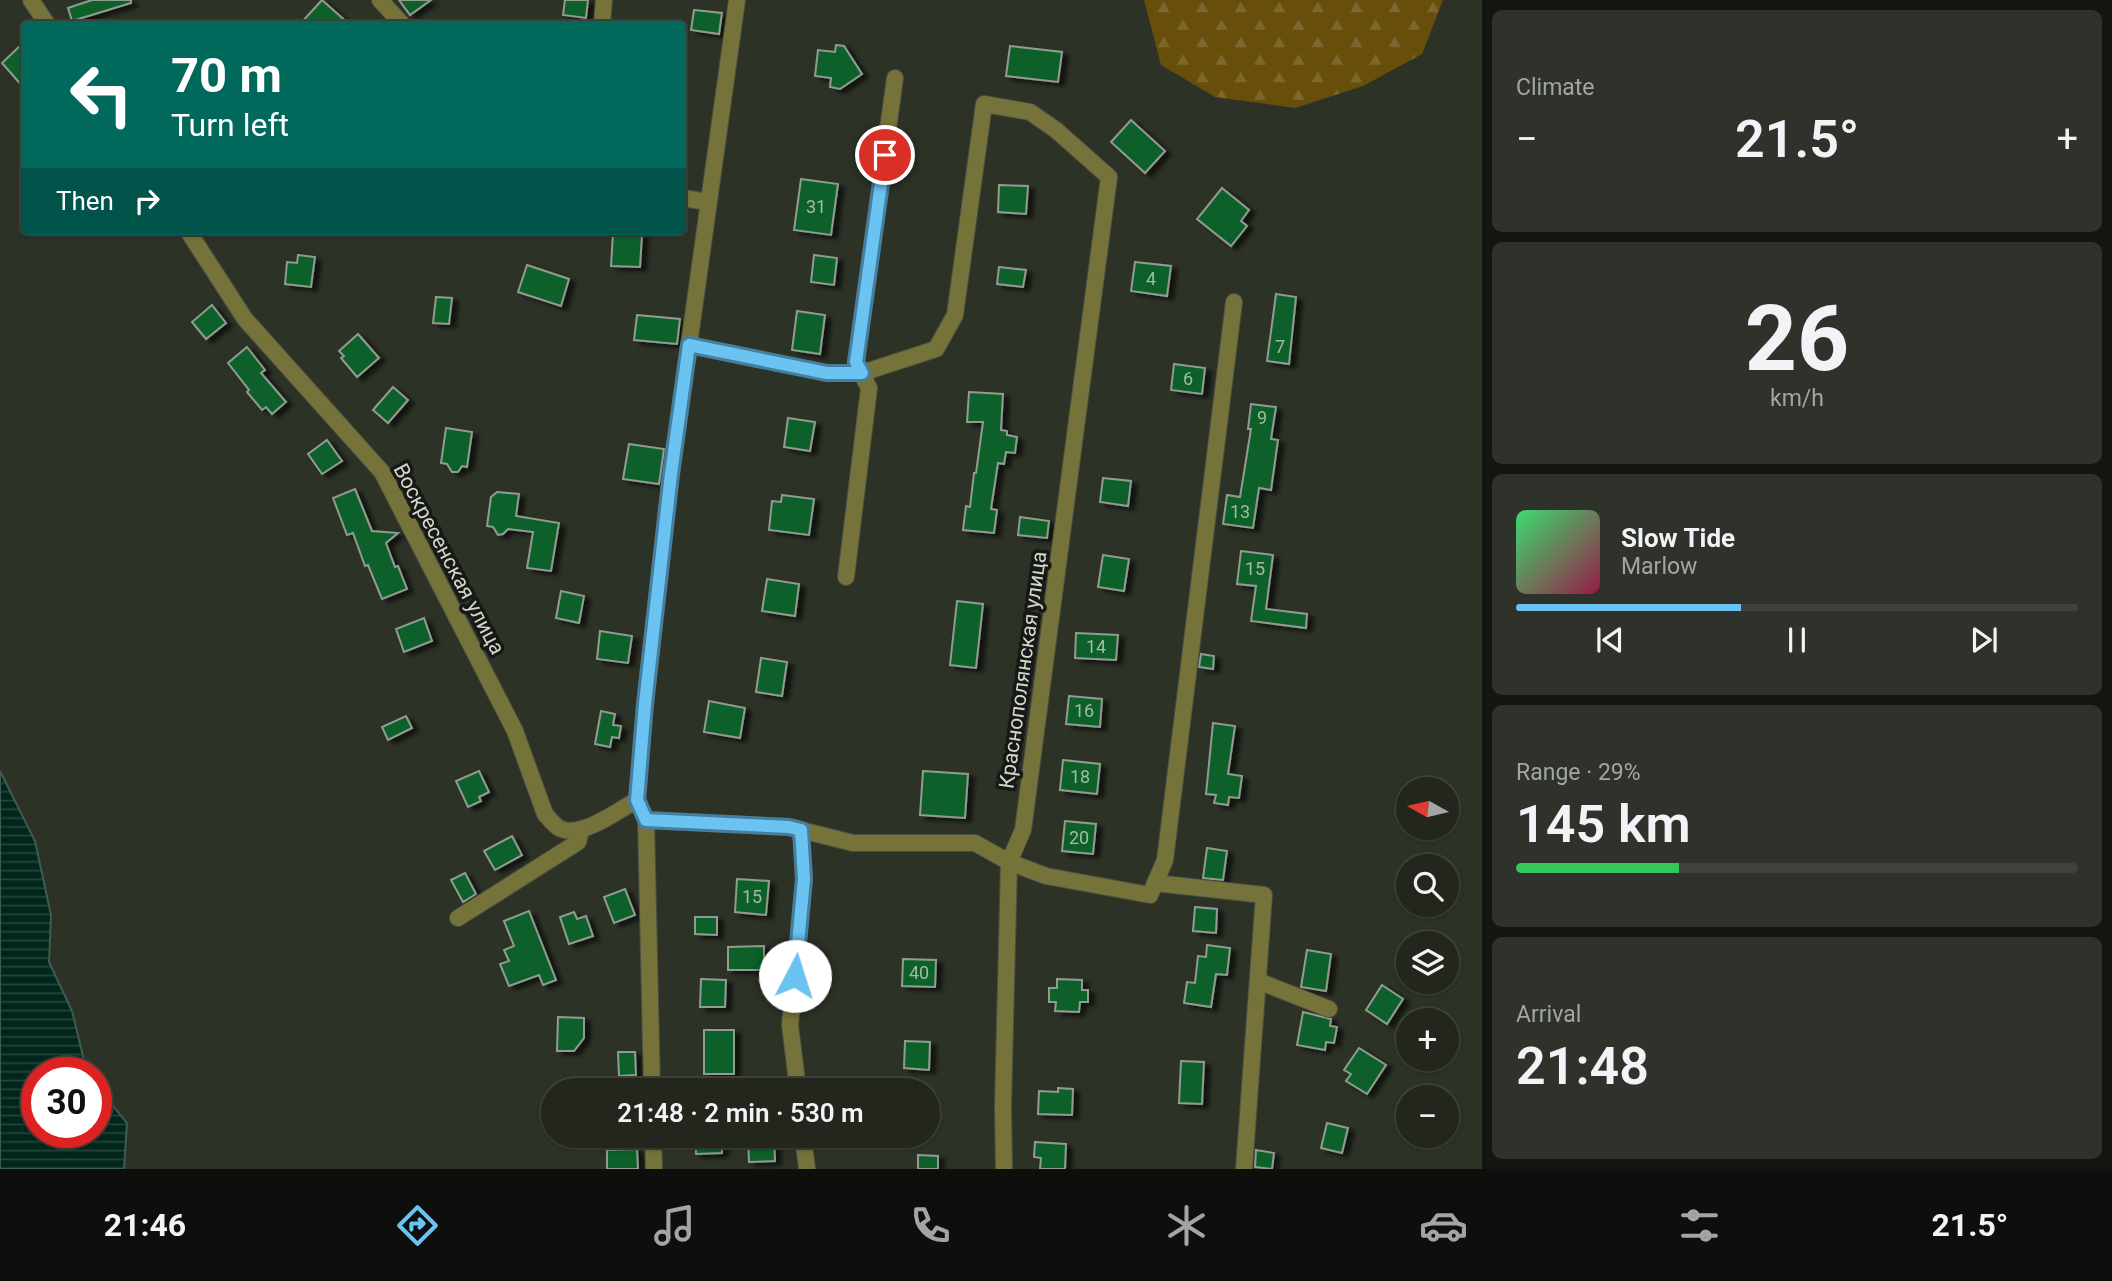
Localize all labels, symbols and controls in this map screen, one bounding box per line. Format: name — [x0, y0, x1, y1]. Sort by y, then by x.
text: 70 m — [171, 47, 282, 104]
icon: left — [56, 49, 147, 140]
text: Climate — [1516, 74, 1595, 101]
text: Turn left — [171, 106, 289, 144]
text: 21.5° — [1735, 109, 1859, 170]
text: − — [1516, 117, 1538, 161]
text: + — [2056, 117, 2078, 161]
pin — [855, 125, 915, 185]
icon: arrive — [866, 136, 904, 174]
icon: right — [128, 182, 166, 220]
text: Then — [56, 186, 114, 216]
house number: 31 — [806, 196, 826, 217]
house number: 4 — [1146, 268, 1156, 289]
text: 26 — [1745, 286, 1849, 392]
house number: 7 — [1275, 336, 1285, 357]
house number: 6 — [1183, 368, 1193, 389]
text: km/h — [1770, 385, 1824, 412]
house number: 9 — [1257, 407, 1267, 428]
street label: Воскресенская улица — [388, 459, 510, 659]
house number: 13 — [1230, 501, 1250, 522]
text: Slow Tide — [1621, 523, 1735, 553]
street label: Краснополянская улица — [994, 550, 1052, 790]
text: Marlow — [1621, 553, 1697, 580]
house number: 15 — [1245, 558, 1265, 579]
icon: previous — [1591, 621, 1629, 659]
icon: pause — [1778, 621, 1816, 659]
icon: next — [1965, 621, 2003, 659]
house number: 14 — [1086, 636, 1106, 657]
house number: 16 — [1074, 700, 1094, 721]
text: Range · 29% — [1516, 759, 1641, 786]
house number: 18 — [1070, 766, 1090, 787]
north arrow — [1396, 777, 1460, 840]
map controls — [1396, 777, 1459, 1148]
text: 145 km — [1516, 794, 1691, 855]
house number: 20 — [1069, 827, 1089, 848]
button: search — [1396, 854, 1459, 917]
house number: 15 — [742, 886, 762, 907]
button: layers — [1396, 931, 1459, 994]
position arrow — [758, 939, 832, 1013]
house number: 40 — [909, 962, 929, 983]
text: Arrival — [1516, 1001, 1581, 1028]
button: + — [1396, 1008, 1459, 1071]
text: 21:48 — [1516, 1036, 1649, 1097]
speed limit sign: 30 — [21, 1057, 112, 1148]
button: − — [1396, 1085, 1459, 1148]
text: 21:48 · 2 min · 530 m — [617, 1098, 864, 1128]
icon: directions — [393, 1201, 442, 1250]
icon: music — [650, 1201, 699, 1250]
icon: phone — [906, 1201, 955, 1250]
icon: climate — [1162, 1201, 1211, 1250]
icon: car — [1419, 1201, 1468, 1250]
icon: filters — [1675, 1201, 1724, 1250]
text: 21:46 — [104, 1206, 186, 1244]
text: 21.5° — [1931, 1206, 2008, 1244]

